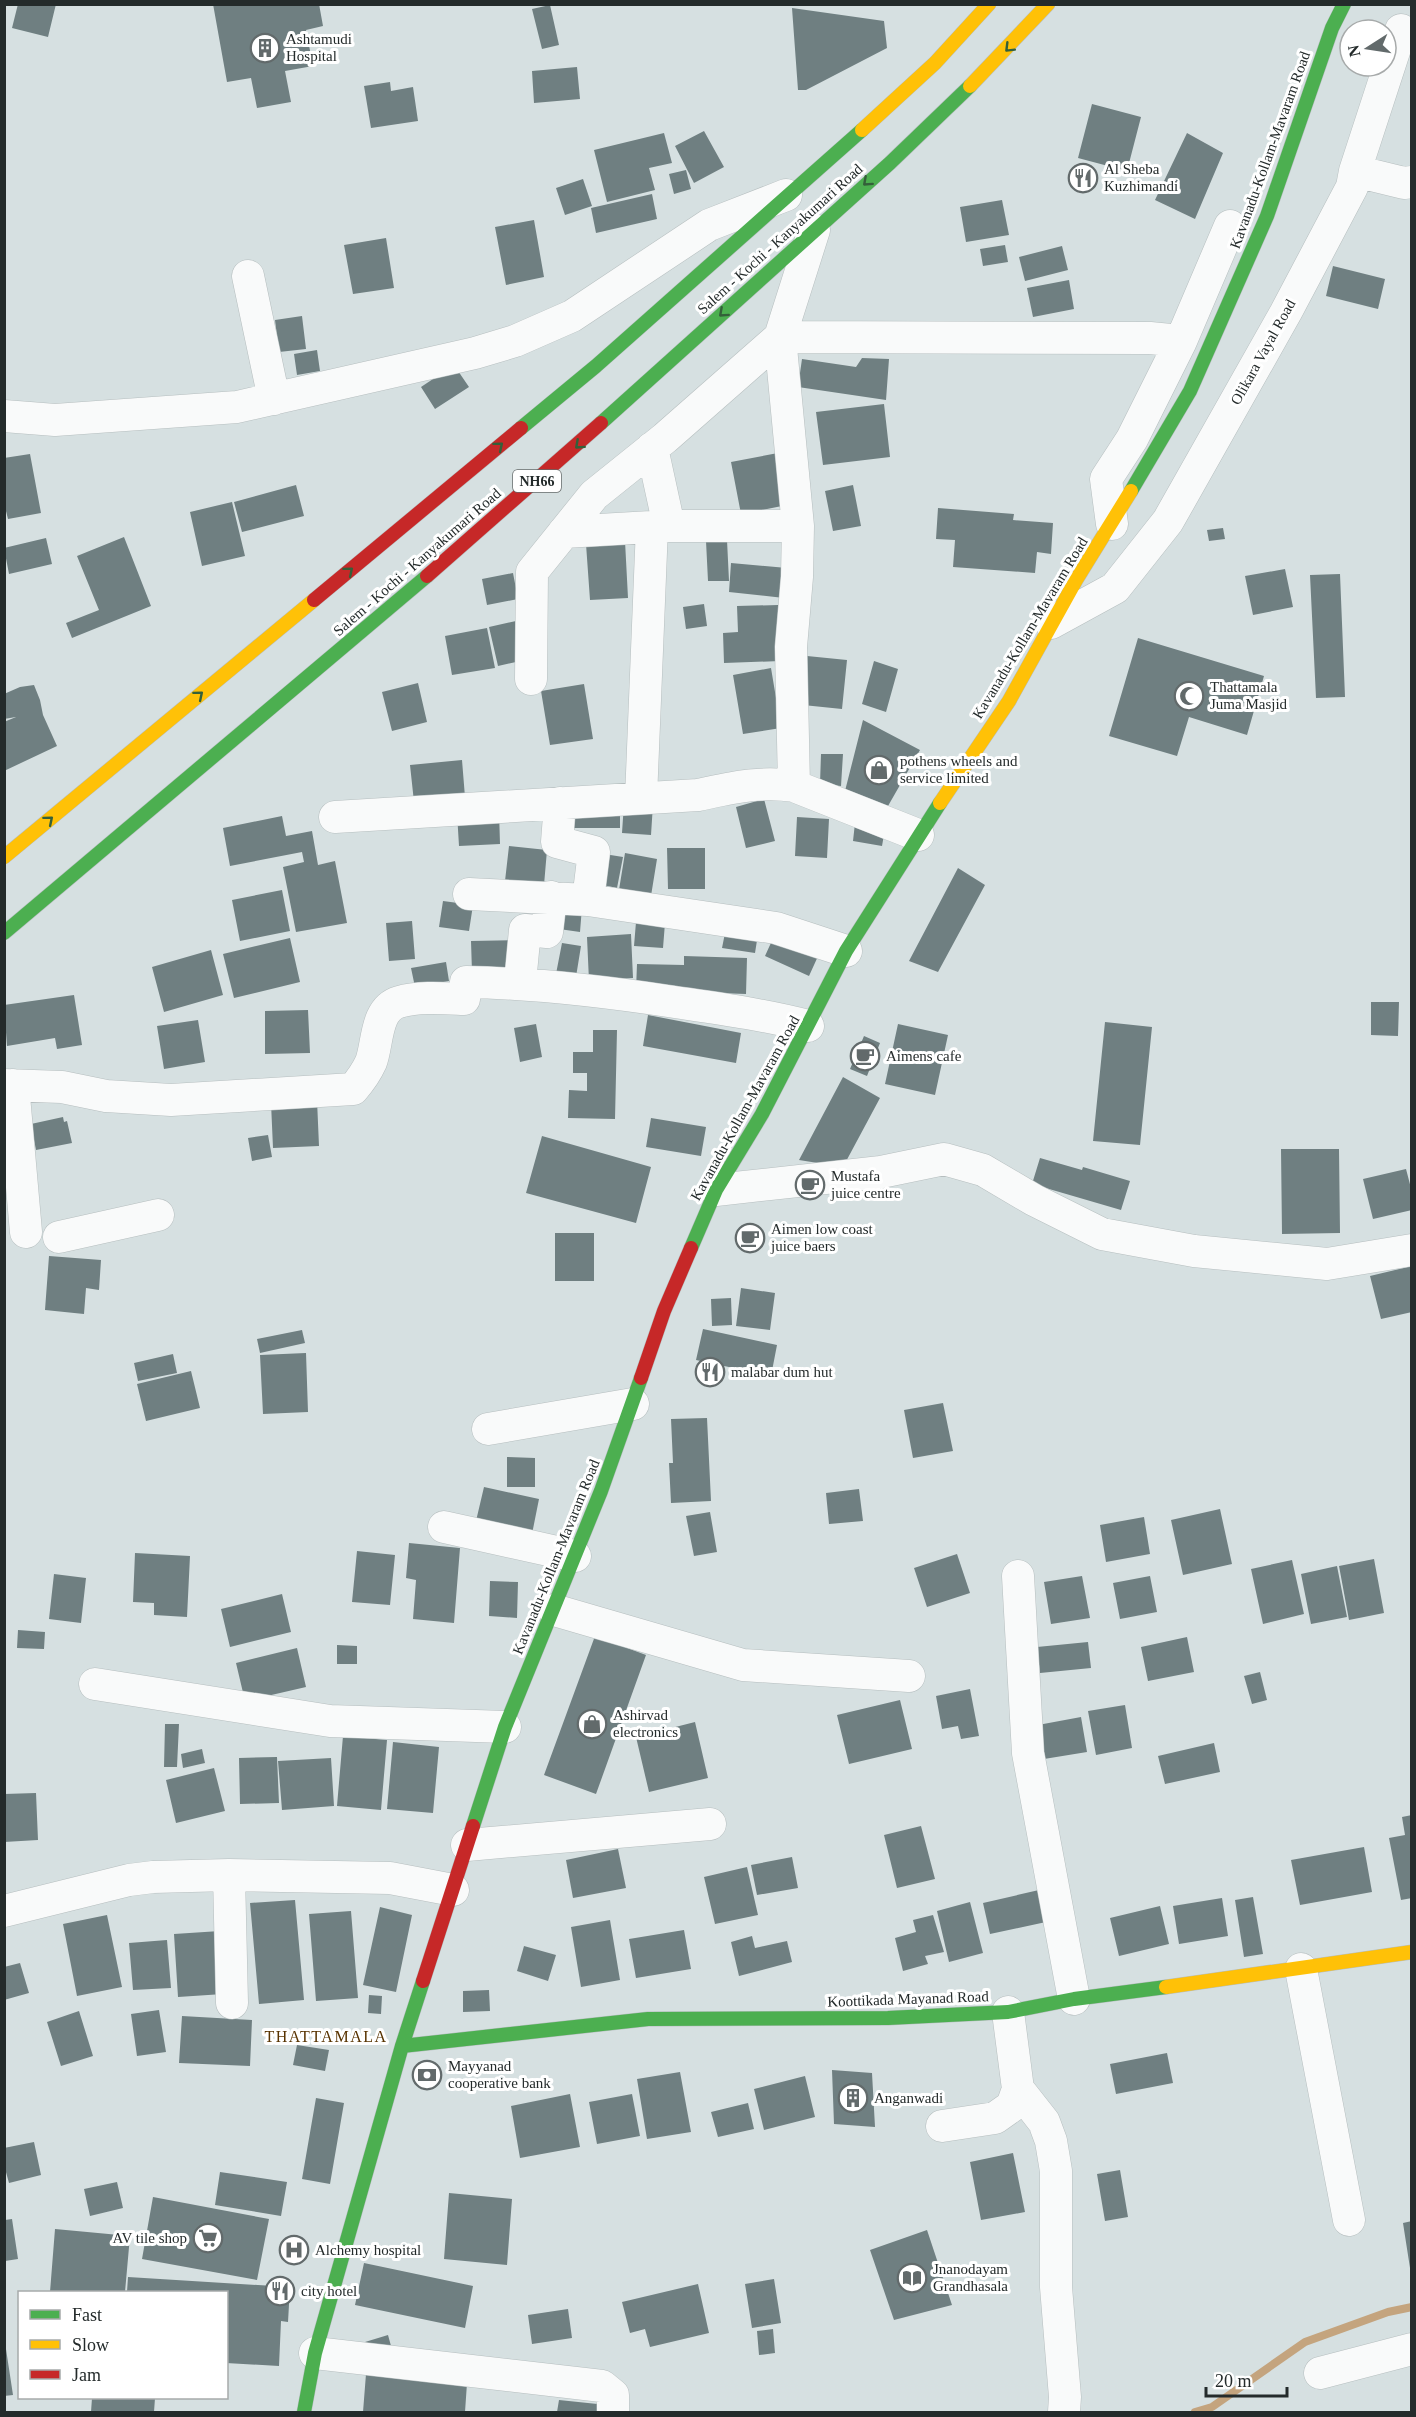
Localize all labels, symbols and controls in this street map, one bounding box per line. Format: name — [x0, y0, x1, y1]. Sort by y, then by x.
north arrow — [1338, 18, 1398, 78]
place label: Ashtamudi Hospital — [286, 31, 352, 64]
building icon: Ashtamudi Hospital — [249, 32, 281, 64]
one-way arrow — [1005, 40, 1016, 51]
text: N — [1344, 43, 1363, 58]
street label: Kavanadu-Kollam-Mavaram Road — [1227, 49, 1313, 251]
street label: Salem - Kochi - Kanyakumari Road — [694, 160, 866, 317]
place label: Al Sheba Kuzhimandi — [1104, 161, 1178, 194]
restaurant icon: Al Sheba Kuzhimandi — [1067, 162, 1099, 194]
one-way arrow — [864, 175, 874, 186]
street label: Olikara Vayal Road — [1227, 296, 1299, 407]
one-way arrow — [719, 306, 730, 317]
one-way arrow — [575, 437, 586, 448]
one-way arrow — [493, 442, 504, 453]
road number: NH66 — [513, 470, 561, 492]
street label: Salem - Kochi - Kanyakumari Road — [330, 485, 504, 639]
street label: Kavanadu-Kollam-Mavaram Road — [969, 534, 1091, 722]
one-way arrow — [342, 567, 353, 578]
place label: Thattamala Juma Masjid — [1210, 679, 1288, 712]
mosque icon: Thattamala Juma Masjid — [1173, 680, 1205, 712]
one-way arrow — [192, 691, 203, 702]
place label: pothens wheels and service limited — [900, 753, 1018, 786]
shop icon: pothens wheels and service limited — [863, 754, 895, 786]
one-way arrow — [42, 816, 53, 827]
street label: Kavanadu-Kollam-Mavaram Road — [687, 1012, 803, 1203]
cafe icon: Aimens cafe — [849, 1040, 881, 1072]
place label: Aimens cafe — [886, 1048, 962, 1064]
place label: Mustafa juice centre — [830, 1168, 901, 1201]
cafe icon: Mustafa juice centre — [794, 1169, 826, 1201]
place label: Aimen low coast juice baers — [770, 1221, 873, 1254]
cafe icon: Aimen low coast juice baers — [734, 1222, 766, 1254]
restaurant icon: malabar dum hut — [694, 1356, 726, 1388]
place label: malabar dum hut — [731, 1364, 833, 1380]
street label: Kavanadu-Kollam-Mavaram Road — [509, 1457, 603, 1657]
place label: Ashirvad electronics — [613, 1707, 678, 1740]
shop icon: Ashirvad electronics — [576, 1708, 608, 1740]
street label: Koottikada Mayanad Road — [827, 1988, 990, 2010]
district label: THATTAMALA — [264, 2028, 388, 2045]
place label: Mayyanad cooperative bank — [448, 2058, 551, 2091]
bank icon: Mayyanad cooperative bank — [411, 2059, 443, 2091]
building icon: Anganwadi — [837, 2082, 869, 2114]
place label: Anganwadi — [874, 2090, 943, 2106]
supermarket icon: AV tile shop — [192, 2222, 224, 2254]
place label: AV tile shop — [113, 2230, 187, 2246]
hospital icon: Alchemy hospital — [278, 2234, 310, 2266]
place label: Alchemy hospital — [315, 2242, 421, 2258]
place label: Jnanodayam Grandhasala — [933, 2261, 1008, 2294]
library icon: Jnanodayam Grandhasala — [896, 2262, 928, 2294]
restaurant icon: city hotel — [264, 2275, 296, 2307]
place label: city hotel — [301, 2283, 357, 2299]
legend — [18, 2291, 228, 2399]
text: Fast — [72, 2305, 102, 2325]
text: Slow — [72, 2335, 109, 2355]
scale bar — [1206, 2360, 1287, 2398]
text: Jam — [72, 2365, 101, 2385]
text: 20 m — [1215, 2371, 1252, 2391]

